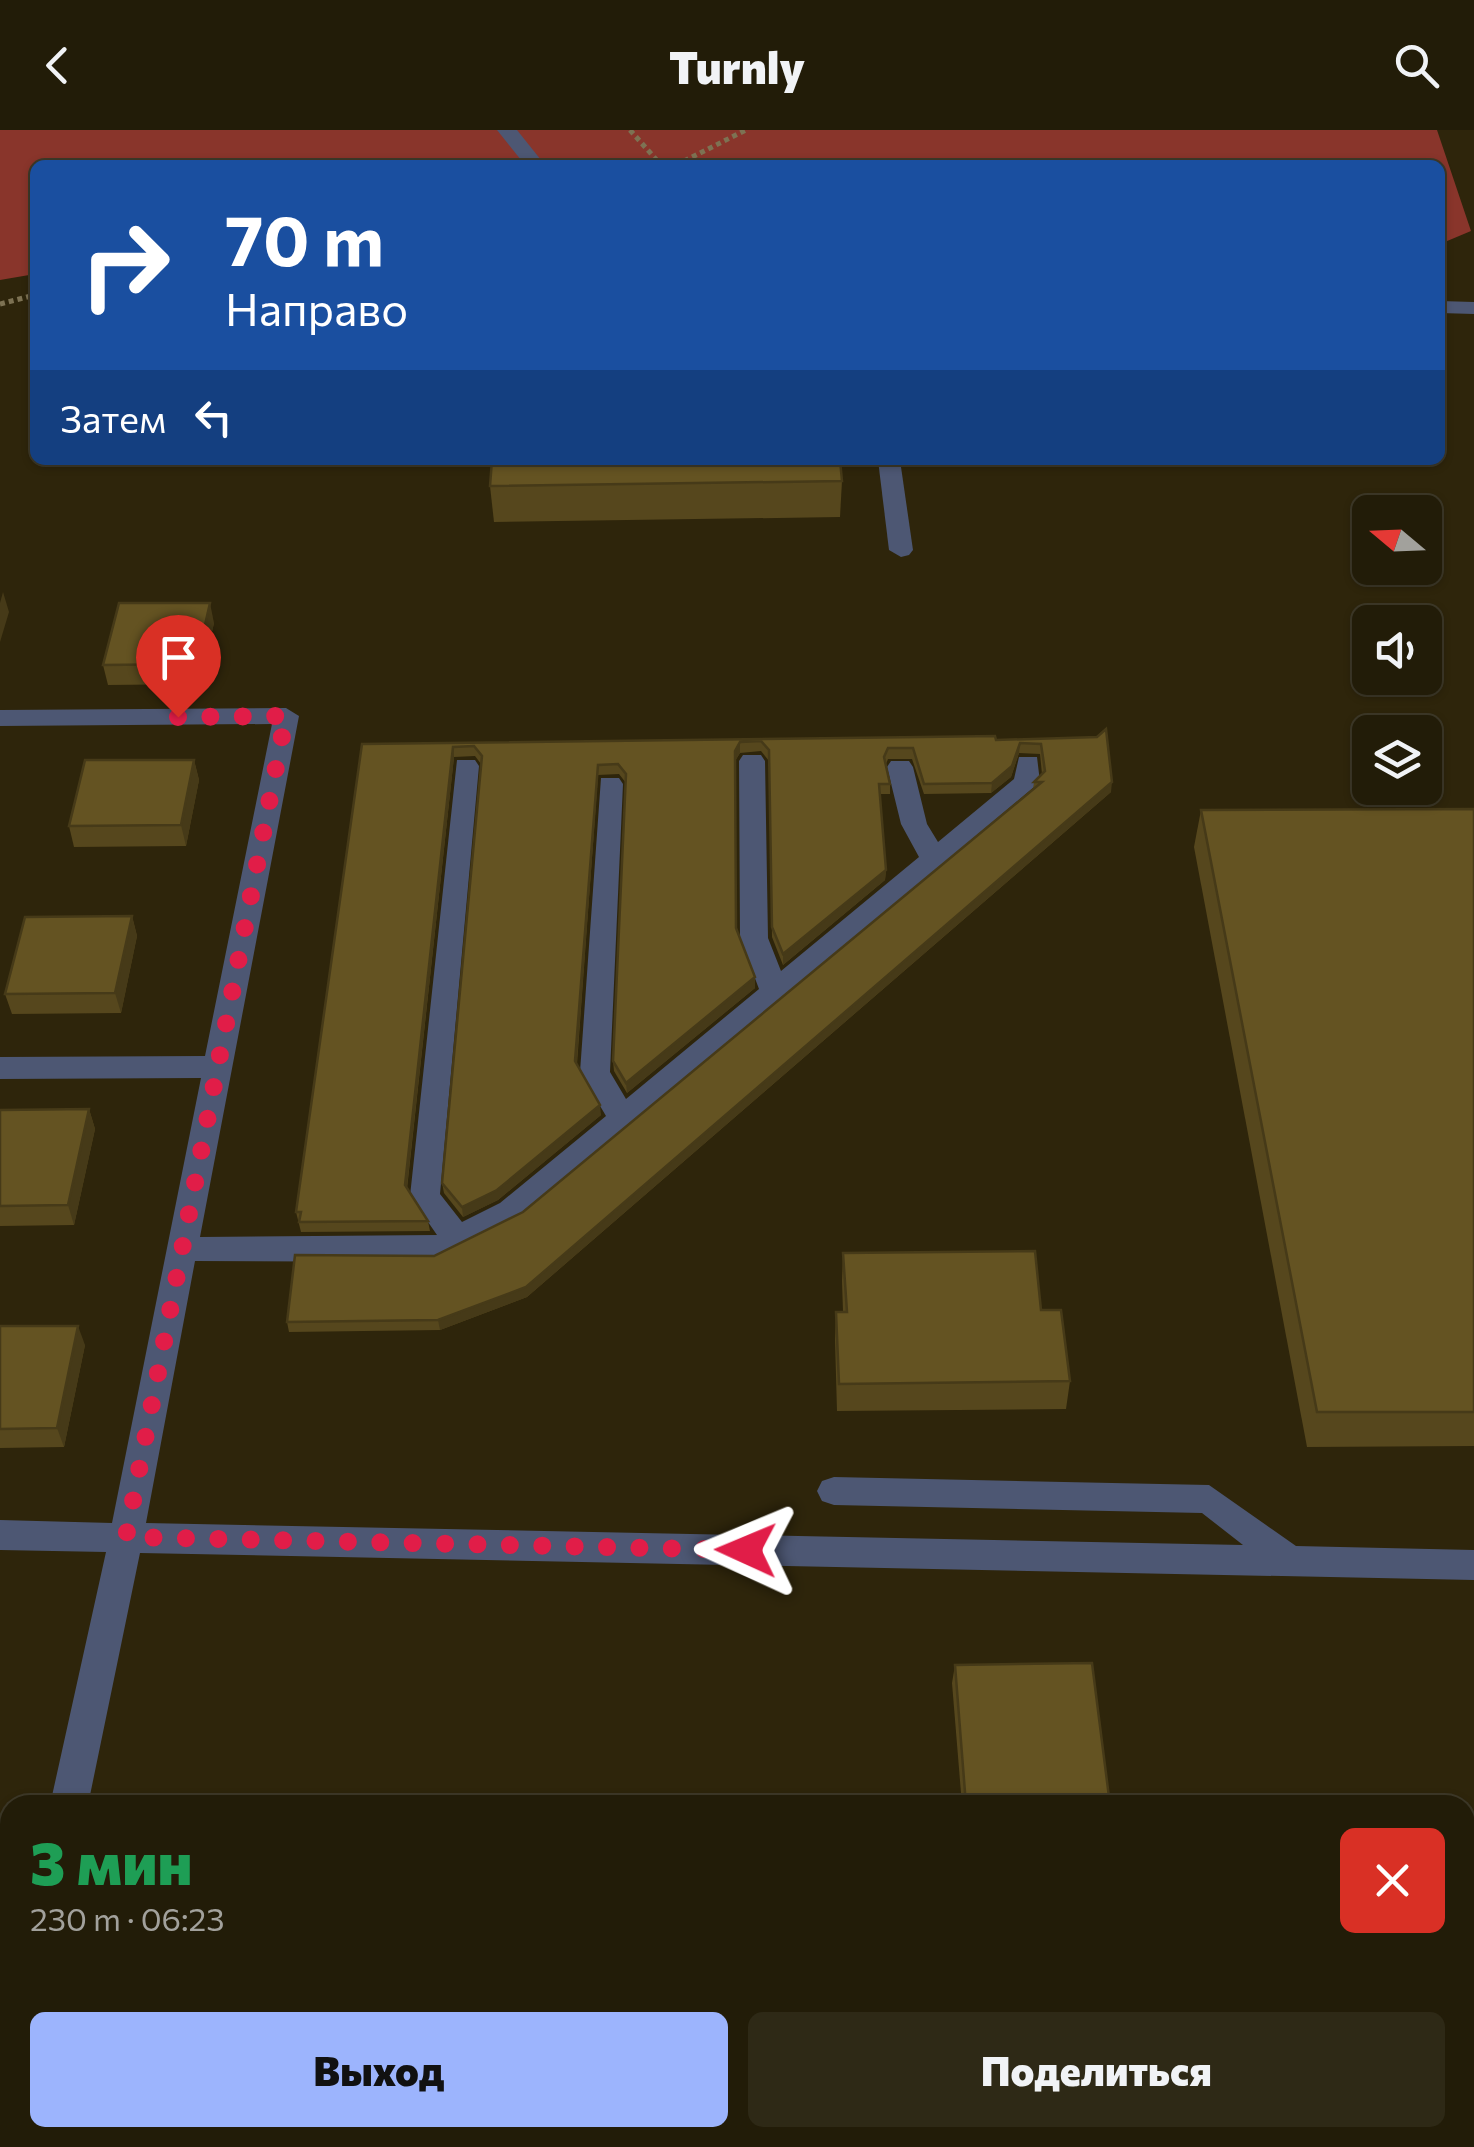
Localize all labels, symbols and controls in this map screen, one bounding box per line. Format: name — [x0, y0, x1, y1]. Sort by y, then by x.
icon: back — [30, 38, 85, 93]
text: Turnly — [669, 38, 805, 93]
icon: search — [1389, 38, 1444, 93]
text: 70 m — [225, 195, 384, 280]
icon: right — [60, 200, 190, 330]
text: Направо — [225, 280, 408, 335]
icon: left — [186, 390, 241, 445]
text: Затем — [60, 394, 166, 441]
north arrow — [1352, 495, 1442, 585]
map controls — [1352, 495, 1442, 805]
button: sound — [1352, 605, 1442, 695]
pin — [136, 615, 221, 718]
icon: arrive — [151, 630, 206, 685]
button: layers — [1352, 715, 1442, 805]
position arrow — [694, 1498, 798, 1602]
text: 3 мин — [30, 1824, 193, 1897]
button: close — [1340, 1828, 1445, 1933]
text: 230 m · 06:23 — [30, 1898, 225, 1938]
button: Выход — [30, 2012, 728, 2127]
button: Поделиться — [748, 2012, 1445, 2127]

